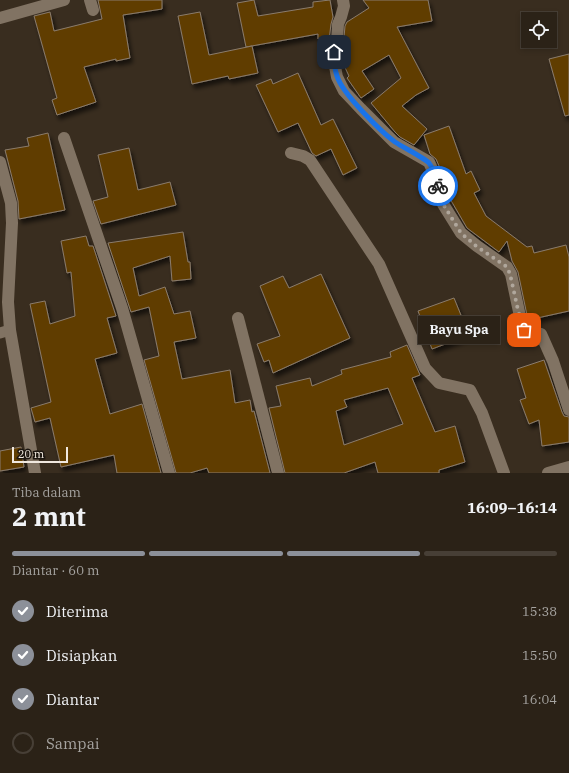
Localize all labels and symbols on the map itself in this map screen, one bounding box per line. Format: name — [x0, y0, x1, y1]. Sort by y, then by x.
pin — [317, 35, 351, 69]
courier — [418, 166, 458, 206]
pin — [507, 313, 541, 347]
callout: Bayu Spa — [418, 316, 500, 344]
scale bar — [12, 445, 68, 464]

